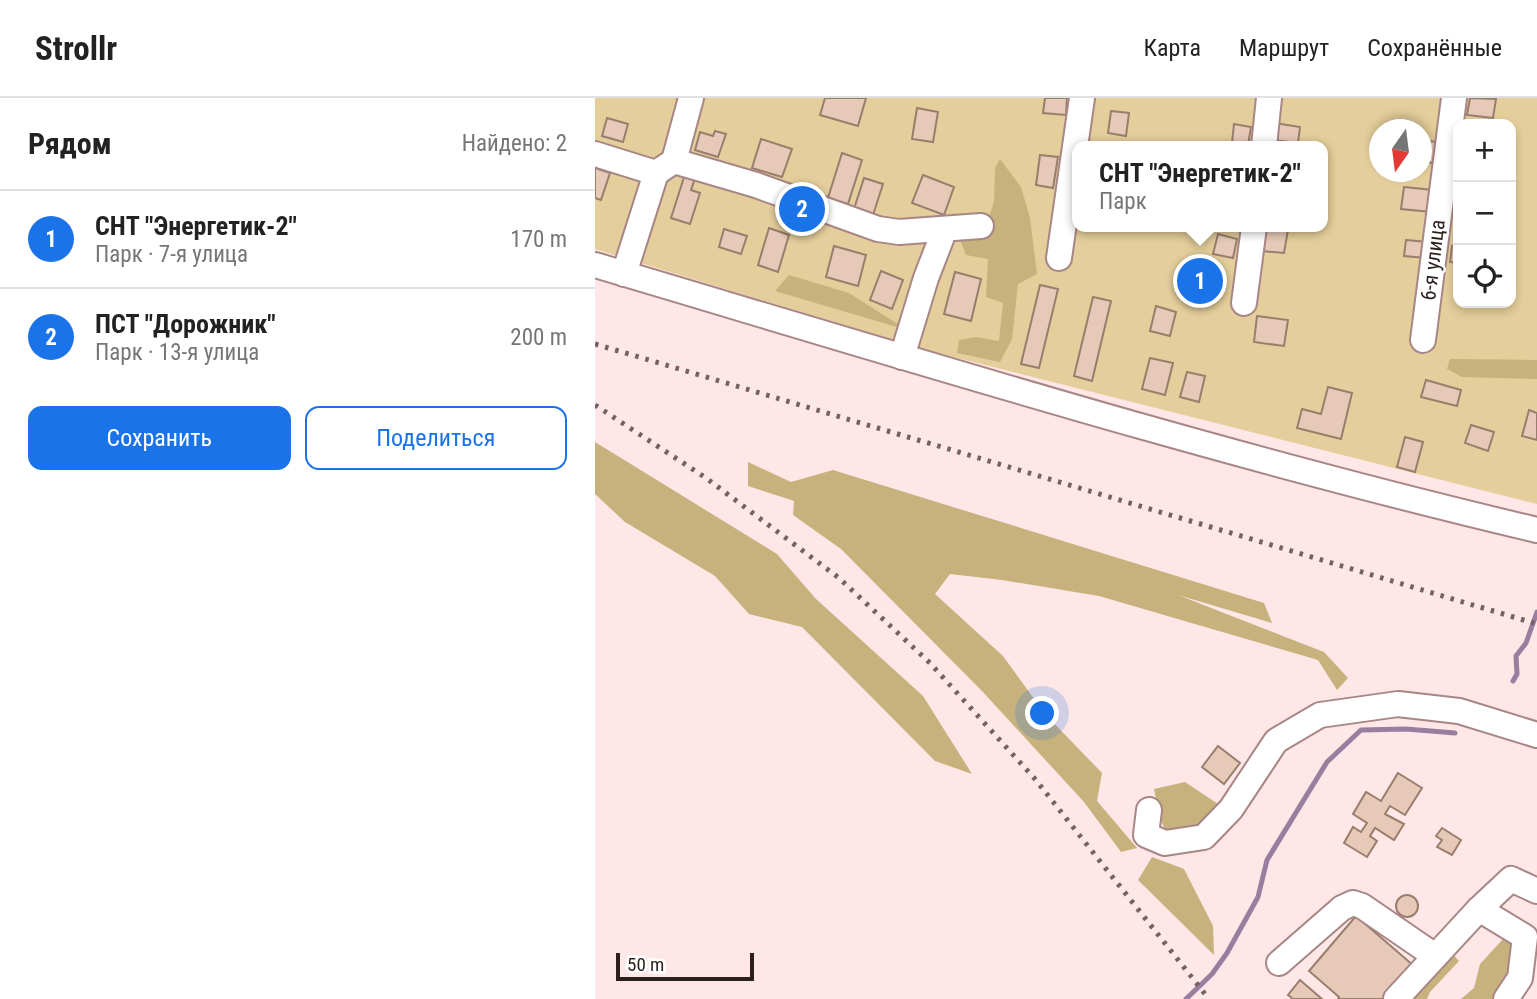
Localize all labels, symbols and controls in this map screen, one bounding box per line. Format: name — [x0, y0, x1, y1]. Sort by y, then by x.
text: Strollr — [35, 29, 117, 68]
text: Карта — [1144, 34, 1201, 62]
text: Маршрут — [1239, 34, 1329, 62]
text: Сохранённые — [1367, 34, 1502, 62]
north arrow — [1369, 119, 1432, 182]
map controls — [1453, 119, 1516, 308]
button: + — [1453, 119, 1516, 182]
text: Рядом — [28, 126, 112, 161]
text: Найдено: 2 — [462, 130, 567, 157]
popup — [1072, 141, 1328, 232]
text: СHТ "Энергетик-2" — [1099, 158, 1301, 188]
button: − — [1453, 182, 1516, 245]
pin: 2 — [779, 183, 825, 235]
text: Парк — [1099, 188, 1147, 215]
text: СHТ "Энергетик-2" — [95, 211, 297, 241]
street label: 6-я улица — [1416, 218, 1450, 302]
text: 1 — [45, 226, 57, 253]
text: 170 m — [510, 226, 567, 253]
text: Парк · 7-я улица — [95, 241, 248, 268]
button: locate — [1453, 245, 1516, 308]
pin: 1 — [1177, 255, 1223, 307]
text: ПСТ "Дорожник" — [95, 309, 276, 339]
text: 2 — [45, 324, 57, 351]
text: 200 m — [510, 324, 567, 351]
text: Парк · 13-я улица — [95, 339, 259, 366]
button: Сохранить — [28, 406, 291, 470]
button: Поделиться — [305, 406, 567, 470]
your location — [1025, 696, 1059, 730]
scale bar — [616, 950, 754, 982]
text: 50 m — [627, 953, 664, 976]

